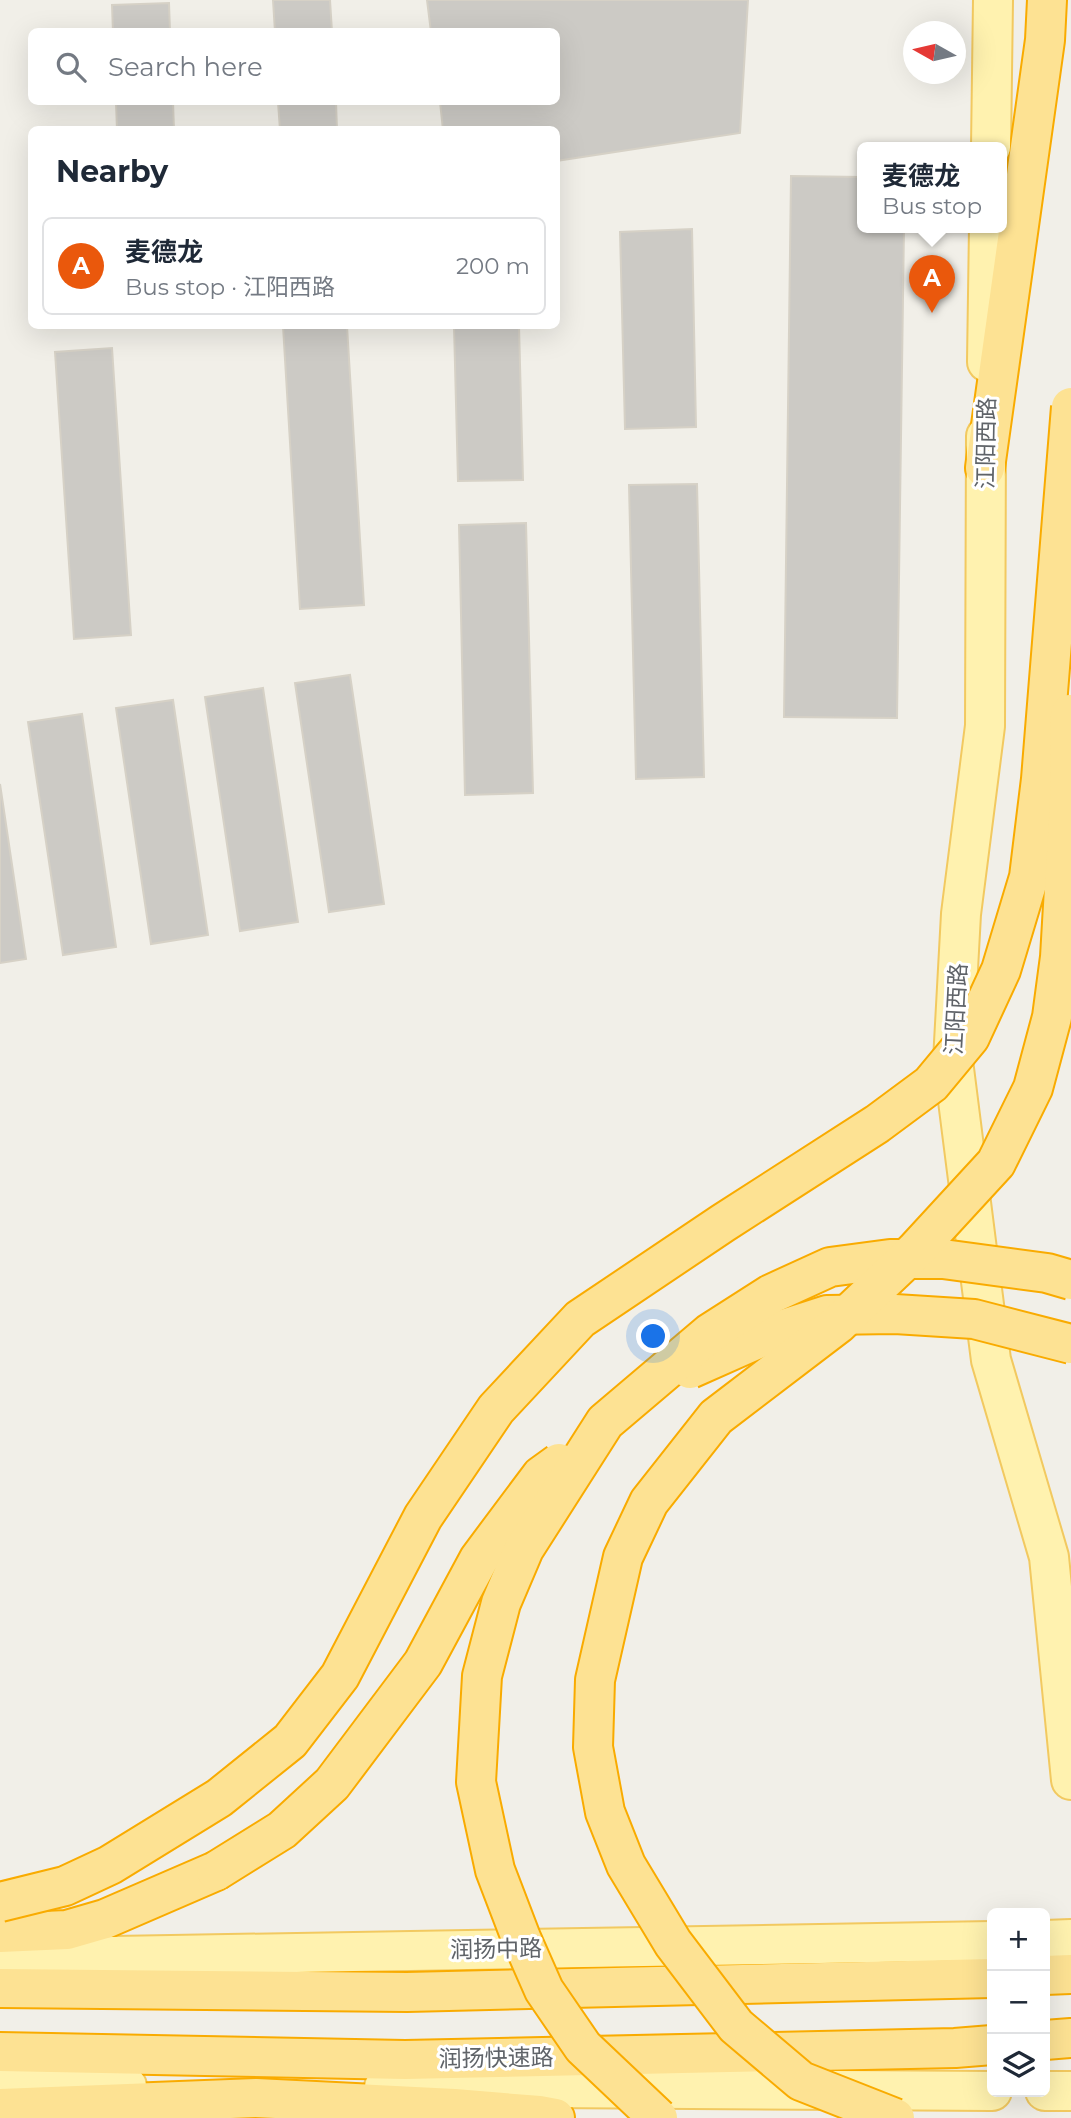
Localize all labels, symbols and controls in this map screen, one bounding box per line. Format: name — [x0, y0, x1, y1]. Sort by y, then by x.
north arrow — [903, 21, 966, 84]
search box — [28, 28, 560, 105]
icon: search — [52, 48, 90, 86]
text: Search here — [108, 51, 263, 83]
popup — [857, 142, 1007, 233]
text: Nearby — [56, 153, 168, 190]
text: 麦德龙 — [882, 160, 960, 192]
text: Bus stop — [882, 192, 982, 220]
text: 麦德龙 — [125, 236, 203, 268]
text: A — [72, 252, 90, 280]
text: 200 m — [456, 252, 530, 280]
pin: A — [909, 255, 955, 313]
text: Bus stop · 江阳西路 — [125, 273, 335, 301]
street label: 江阳西路 — [971, 397, 1001, 489]
street label: 江阳西路 — [940, 962, 972, 1056]
your location — [636, 1319, 670, 1353]
map controls — [987, 1908, 1050, 2097]
button: + — [987, 1908, 1050, 1971]
street label: 润扬中路 — [450, 1934, 542, 1964]
button: − — [987, 1971, 1050, 2034]
button: layers — [987, 2034, 1050, 2097]
street label: 润扬快速路 — [438, 2043, 554, 2073]

